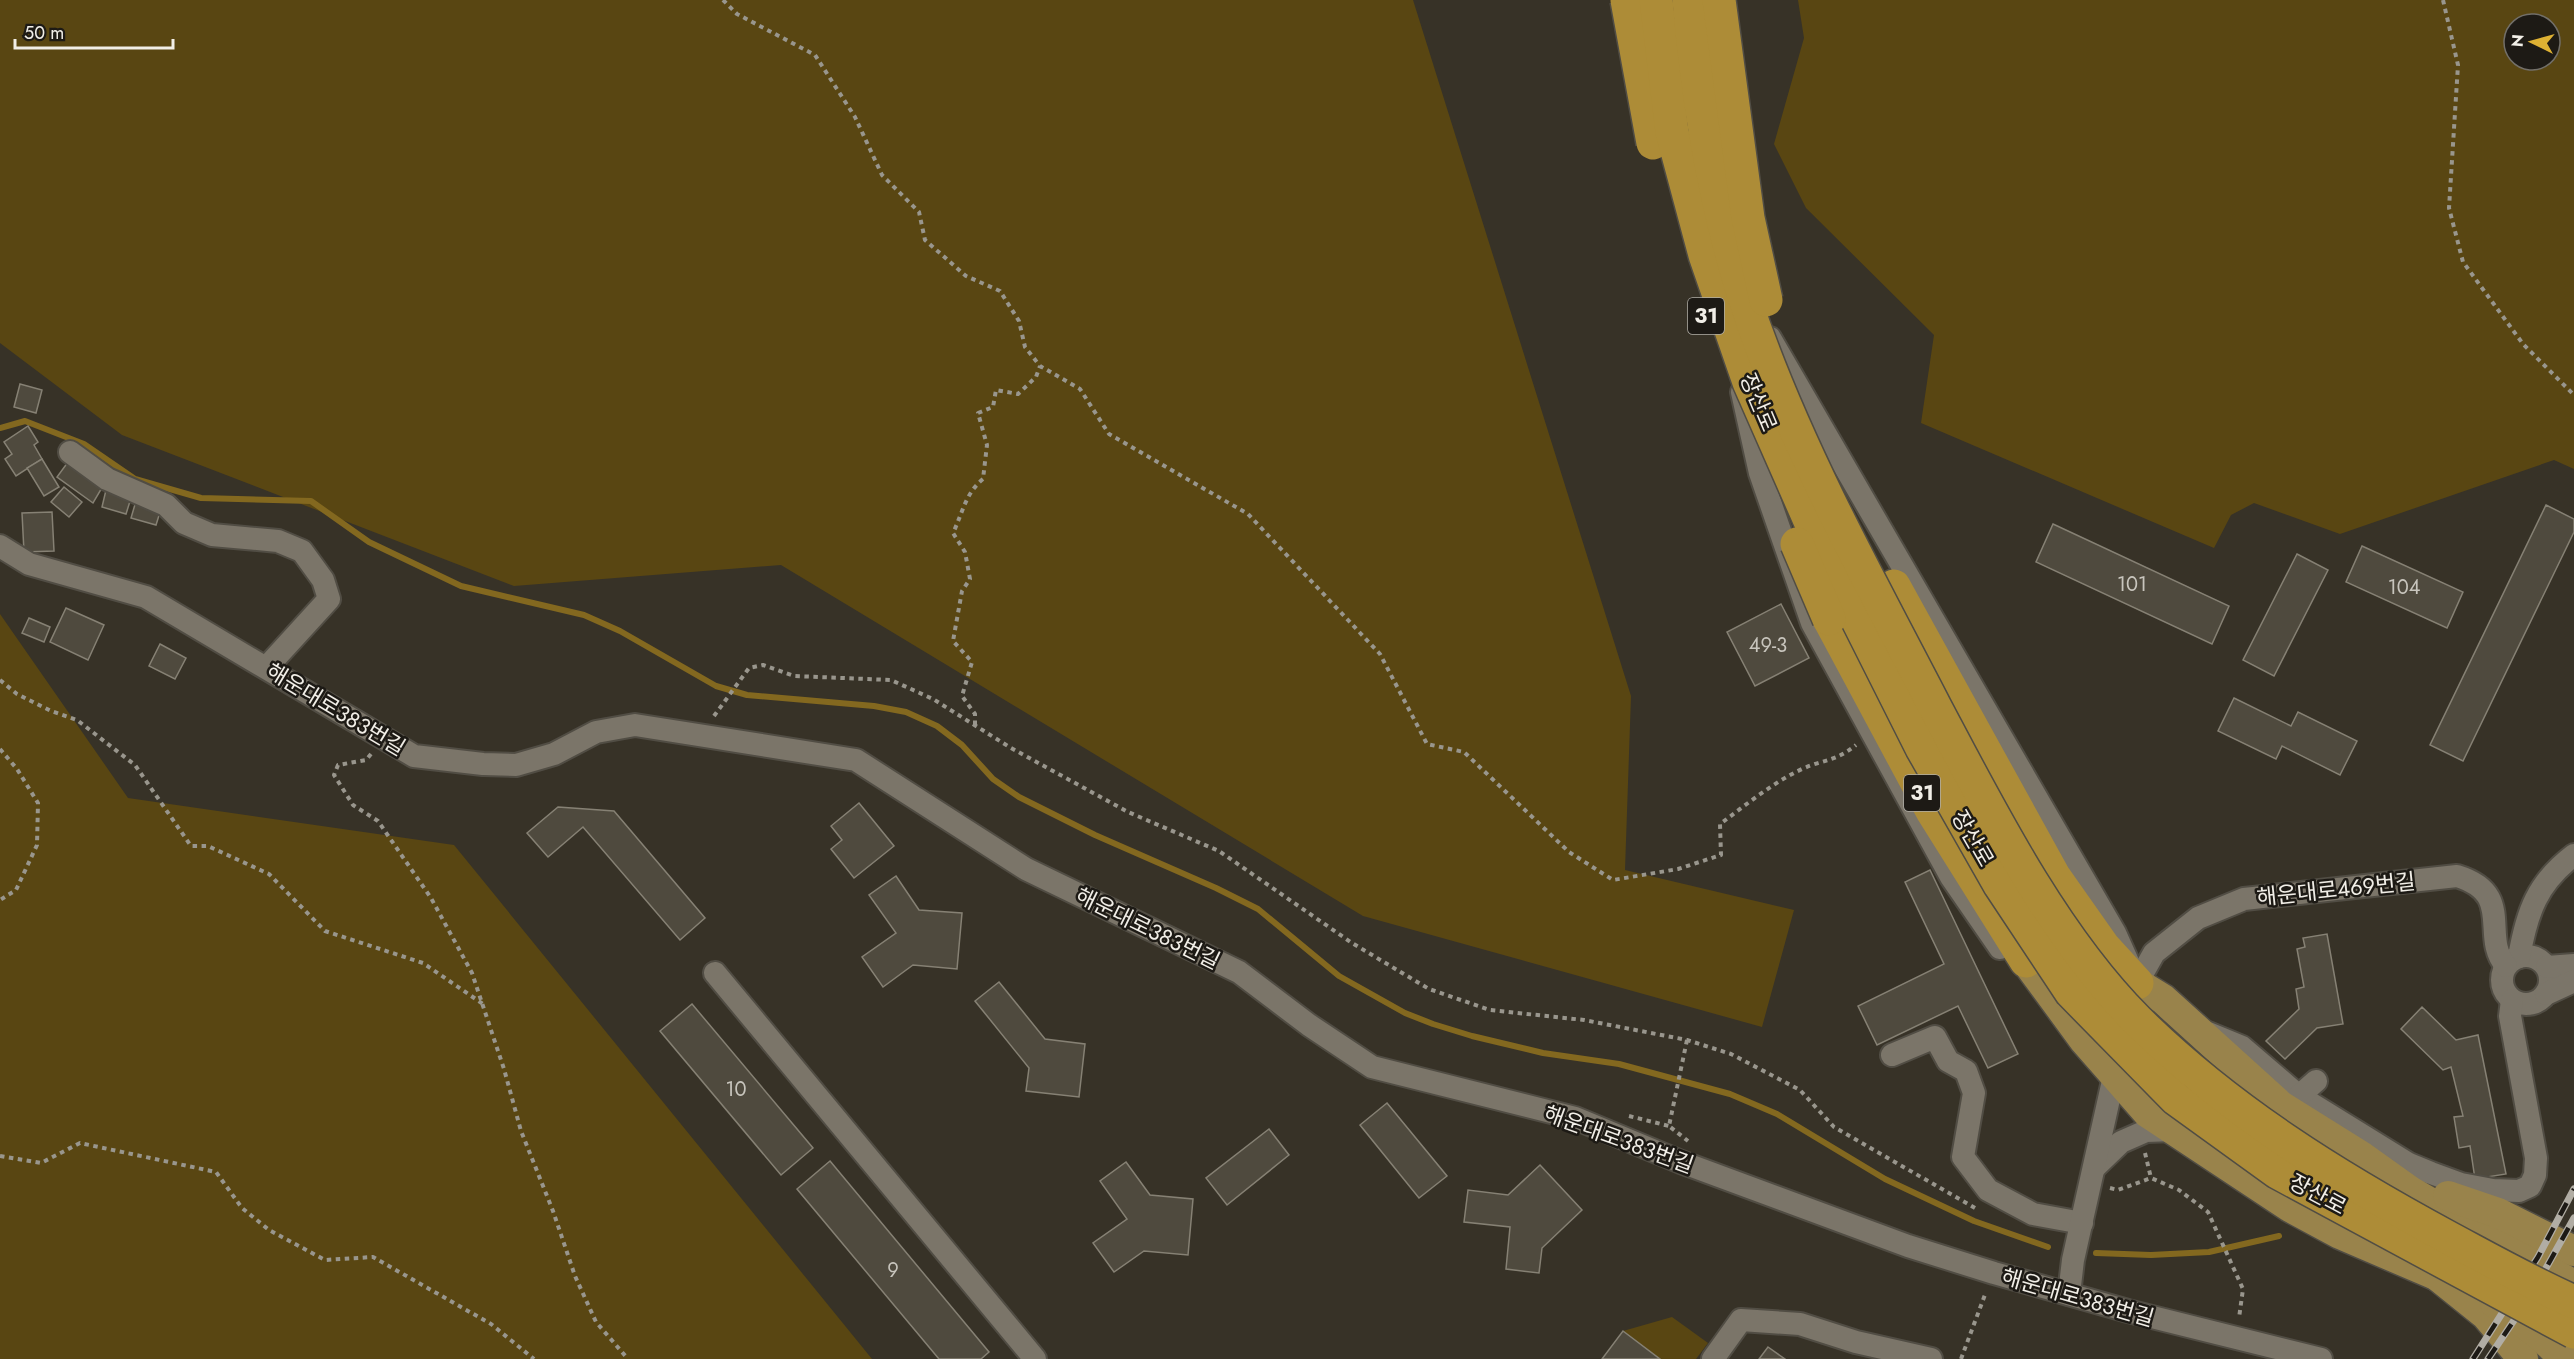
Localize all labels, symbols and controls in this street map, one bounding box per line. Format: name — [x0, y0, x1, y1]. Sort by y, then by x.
scale bar — [15, 12, 172, 50]
north arrow — [2502, 12, 2562, 72]
text: 50 m — [24, 20, 64, 46]
text: N — [2506, 33, 2530, 48]
road number: 31 — [1688, 298, 1724, 334]
street label: 장산로 — [1732, 368, 1786, 436]
house number: 101 — [2117, 570, 2147, 599]
house number: 104 — [2388, 573, 2421, 602]
house number: 49-3 — [1749, 631, 1787, 660]
street label: 해운대로383번길 — [260, 655, 412, 763]
road number: 31 — [1904, 775, 1940, 811]
street label: 장산로 — [1944, 804, 2002, 872]
street label: 해운대로469번길 — [2255, 865, 2417, 913]
street label: 해운대로383번길 — [1070, 879, 1226, 977]
house number: 10 — [726, 1075, 747, 1104]
street label: 해운대로383번길 — [1540, 1097, 1698, 1181]
street label: 장산로 — [2284, 1166, 2352, 1222]
house number: 9 — [887, 1256, 899, 1285]
street label: 해운대로383번길 — [1998, 1260, 2158, 1334]

